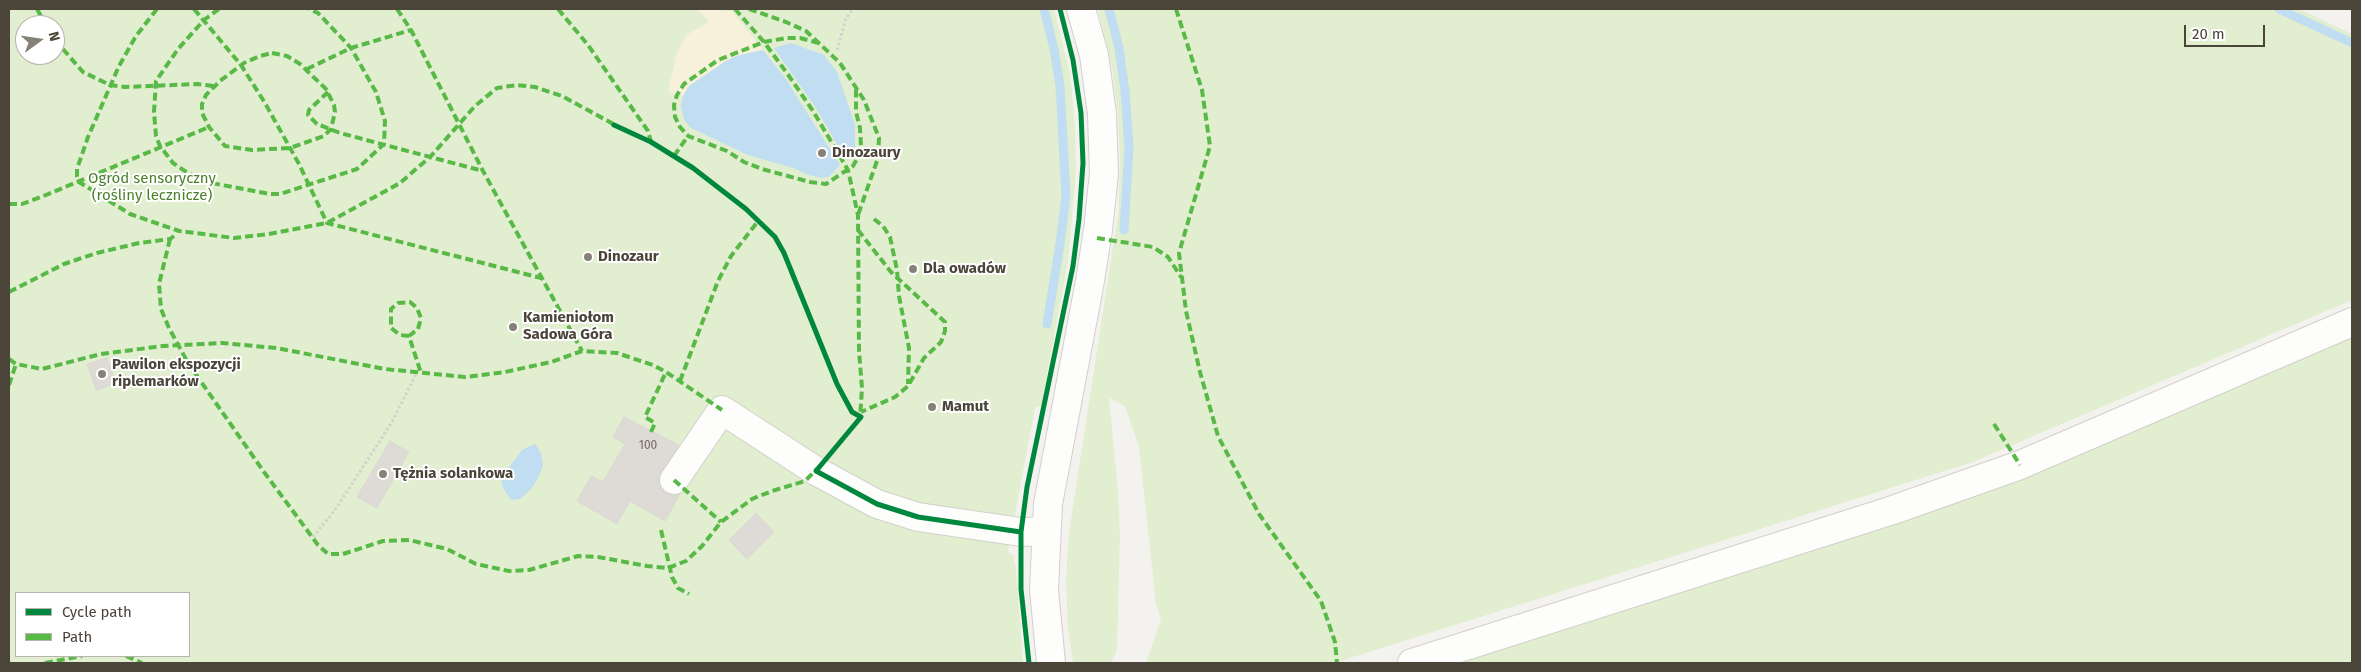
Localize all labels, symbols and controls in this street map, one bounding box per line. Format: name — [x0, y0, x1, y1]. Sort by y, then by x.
north arrow — [15, 15, 65, 65]
scale bar — [2186, 15, 2267, 47]
text: 20 m — [2192, 25, 2225, 43]
text: N — [45, 30, 63, 43]
place label: Dinozaury — [832, 144, 901, 162]
marker: Dinozaury — [816, 147, 828, 159]
park label: Ogród sensoryczny (rośliny lecznicze) — [88, 170, 216, 205]
place label: Dinozaur — [598, 248, 659, 266]
marker: Dinozaur — [582, 251, 594, 263]
place label: Dla owadów — [923, 260, 1006, 278]
marker: Dla owadów — [907, 263, 919, 275]
place label: Kamieniołom Sadowa Góra — [523, 309, 614, 344]
marker: Kamieniołom Sadowa Góra — [507, 321, 519, 333]
place label: Pawilon ekspozycji riplemarków — [112, 356, 241, 391]
marker: Pawilon ekspozycji riplemarków — [96, 368, 108, 380]
place label: Mamut — [942, 398, 989, 416]
marker: Mamut — [926, 401, 938, 413]
house number: 100 — [639, 439, 657, 453]
place label: Tężnia solankowa — [393, 465, 513, 483]
marker: Tężnia solankowa — [377, 468, 389, 480]
legend — [15, 592, 190, 657]
text: Cycle path — [62, 603, 132, 621]
text: Path — [62, 628, 92, 646]

